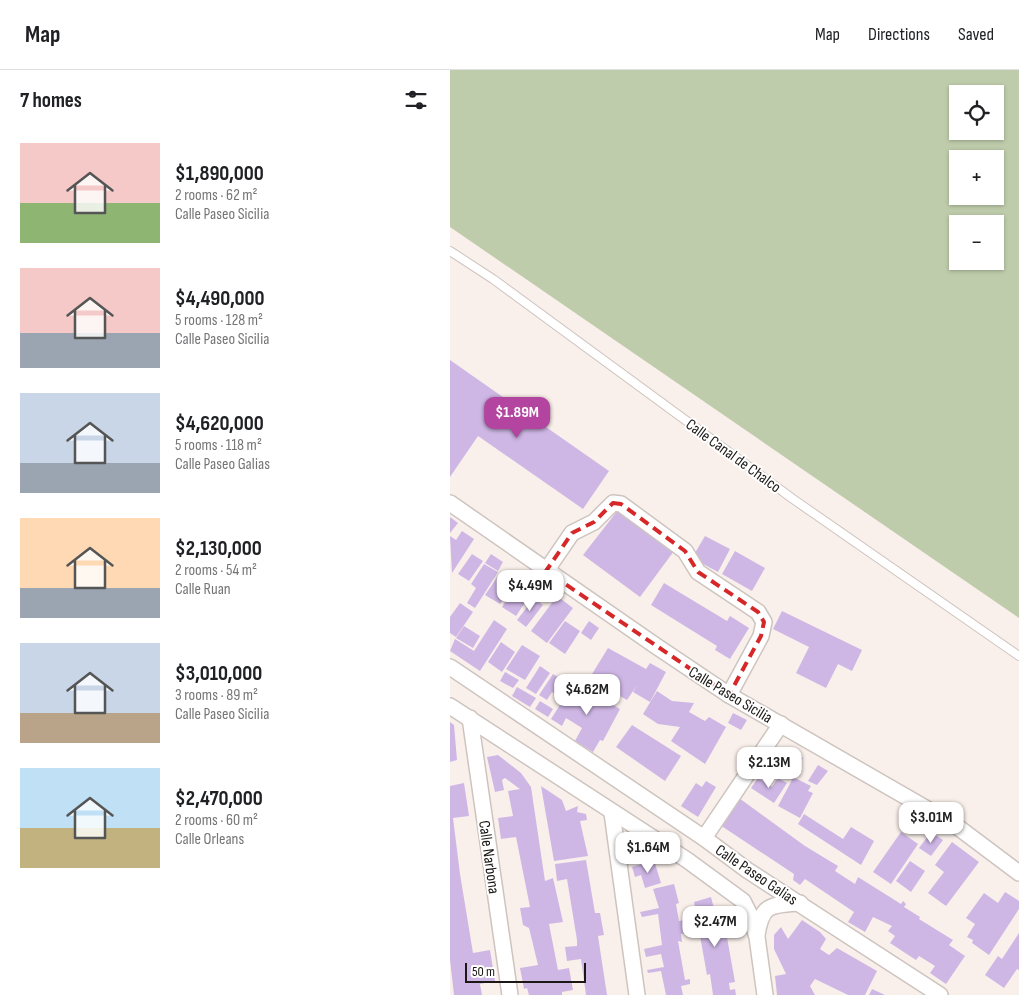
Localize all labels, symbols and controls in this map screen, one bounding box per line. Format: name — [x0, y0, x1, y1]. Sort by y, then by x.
text: Map — [25, 20, 60, 49]
text: Map — [815, 24, 840, 45]
text: Directions — [868, 24, 930, 45]
text: Saved — [958, 24, 994, 45]
map controls — [949, 85, 1004, 270]
button: locate — [949, 85, 1004, 140]
icon: filters — [402, 86, 430, 114]
text: 7 homes — [20, 88, 82, 113]
button: + — [949, 150, 1004, 205]
text: $1,890,000 — [175, 161, 264, 186]
icon: home — [60, 163, 120, 223]
text: 2 rooms · 62 m² — [175, 186, 258, 205]
text: Calle Paseo Sicilia — [175, 205, 269, 224]
button: − — [949, 215, 1004, 270]
text: $4,490,000 — [175, 286, 265, 311]
icon: home — [60, 288, 120, 348]
text: 5 rooms · 128 m² — [175, 311, 263, 330]
text: Calle Paseo Sicilia — [175, 330, 269, 349]
pin: $1.89M — [476, 396, 558, 439]
text: $1.89M — [495, 403, 539, 422]
text: $4,620,000 — [175, 411, 264, 436]
icon: home — [60, 413, 120, 473]
street label: Calle Canal de Chalco — [682, 415, 784, 497]
text: 5 rooms · 118 m² — [175, 436, 262, 455]
text: Calle Paseo Galias — [175, 455, 270, 474]
text: $2,130,000 — [175, 536, 262, 561]
icon: home — [60, 538, 120, 598]
text: 2 rooms · 54 m² — [175, 561, 257, 580]
pin: $4.49M — [489, 570, 571, 612]
text: $4.49M — [508, 576, 552, 595]
text: Calle Ruan — [175, 580, 231, 599]
text: $3,010,000 — [175, 661, 262, 686]
icon: home — [60, 663, 120, 723]
street label: Calle Paseo Sicilia — [685, 663, 776, 728]
pin: $4.62M — [546, 674, 628, 716]
text: $4.62M — [565, 680, 609, 699]
text: 3 rooms · 89 m² — [175, 686, 258, 705]
text: Calle Paseo Sicilia — [175, 705, 269, 724]
pin: $2.13M — [728, 746, 810, 789]
text: $2.13M — [748, 753, 790, 772]
text: $2,470,000 — [175, 786, 263, 811]
icon: home — [60, 788, 120, 848]
pin: $3.01M — [890, 802, 972, 844]
text: $3.01M — [910, 808, 952, 827]
text: 2 rooms · 60 m² — [175, 811, 258, 830]
street label: Calle Narbona — [474, 819, 503, 895]
text: Calle Orleans — [175, 830, 244, 849]
pin: $1.64M — [607, 832, 689, 874]
text: $1.64M — [626, 838, 670, 857]
street label: Calle Paseo Galias — [712, 841, 801, 910]
pin: $2.47M — [674, 906, 756, 948]
text: $2.47M — [693, 912, 737, 931]
scale bar — [465, 960, 586, 983]
text: 50 m — [472, 963, 495, 980]

